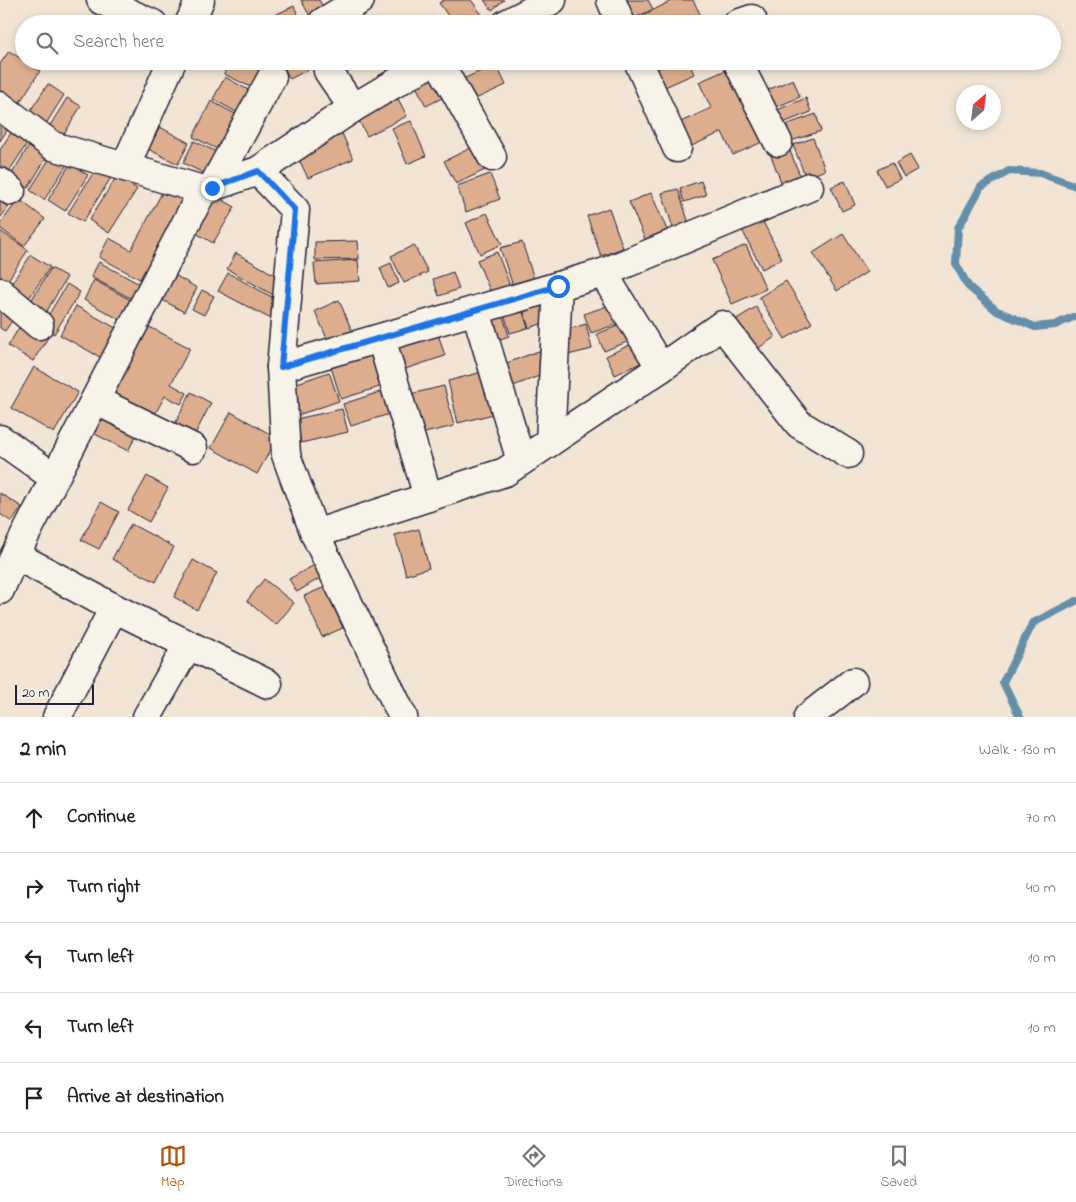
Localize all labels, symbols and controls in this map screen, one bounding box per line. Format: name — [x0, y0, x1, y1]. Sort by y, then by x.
search box — [15, 15, 1061, 70]
icon: search — [33, 29, 61, 57]
text: Search here — [73, 29, 164, 56]
north arrow — [956, 85, 1001, 130]
route end — [201, 177, 224, 200]
route start — [547, 275, 570, 298]
scale bar — [15, 682, 94, 705]
text: 20 m — [22, 683, 49, 704]
text: 2 min — [20, 735, 66, 765]
text: Walk · 130 m — [979, 738, 1056, 762]
icon: ahead — [20, 804, 48, 832]
text: Continue — [67, 804, 135, 831]
text: 70 m — [1026, 806, 1056, 830]
icon: right — [20, 874, 48, 902]
text: Turn right — [67, 874, 140, 901]
text: 40 m — [1026, 876, 1056, 900]
icon: left — [20, 944, 48, 972]
text: Turn left — [67, 944, 134, 971]
text: 10 m — [1028, 946, 1056, 970]
icon: left — [20, 1014, 48, 1042]
text: Turn left — [67, 1014, 134, 1041]
text: 10 m — [1028, 1016, 1056, 1040]
icon: arrive — [20, 1084, 48, 1112]
text: Arrive at destination — [67, 1084, 224, 1111]
tab: Map — [159, 1142, 187, 1193]
tab: Directions — [505, 1142, 563, 1193]
tab: Saved — [881, 1142, 917, 1193]

